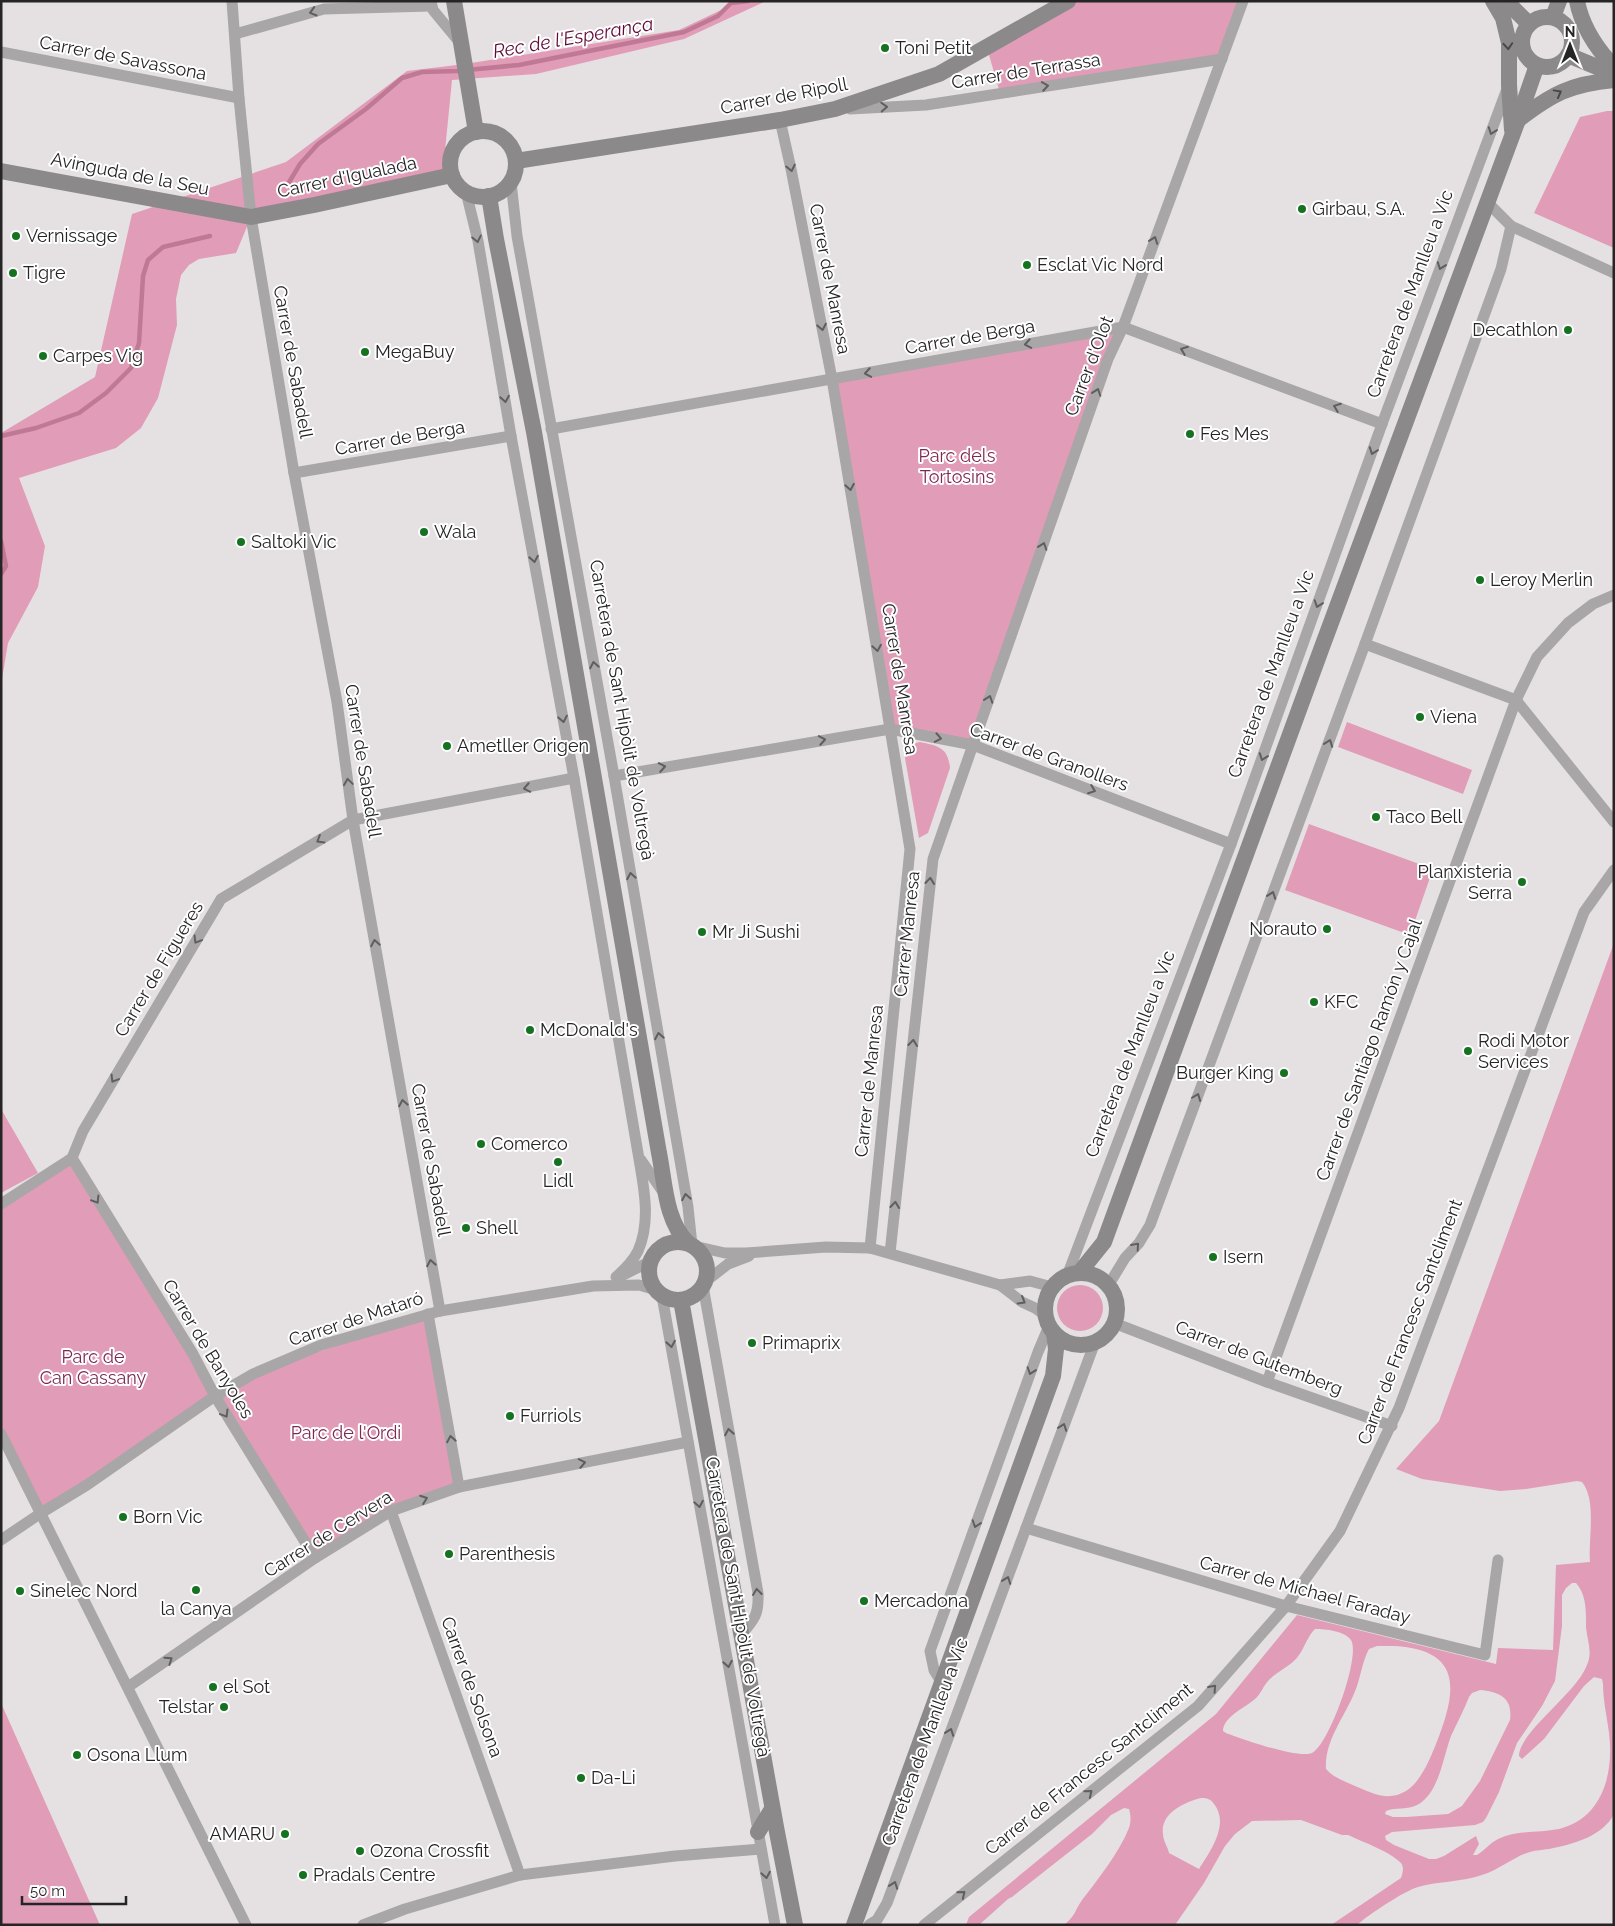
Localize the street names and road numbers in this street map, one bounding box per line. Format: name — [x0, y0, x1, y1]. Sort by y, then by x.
street label: Carrer de Savassona — [38, 31, 209, 84]
street label: Carrer de Terrassa — [950, 48, 1102, 93]
street label: Carrer de Ripoll — [719, 73, 849, 118]
street label: Avinguda de la Seu — [49, 148, 211, 199]
street label: Carrer d'Igualada — [275, 151, 419, 202]
street label: Carretera de Manlleu a Vic — [1362, 187, 1457, 401]
street label: Carrer de Manresa — [806, 202, 855, 356]
street label: Carrer de Sabadell — [270, 284, 317, 440]
street label: Carrer d'Olot — [1060, 313, 1117, 419]
street label: Carrer de Berga — [903, 315, 1036, 358]
street label: Carrer de Berga — [333, 416, 466, 459]
street label: Carretera de Sant Hipòlit de Voltregà — [586, 558, 659, 862]
street label: Carretera de Manlleu a Vic — [1223, 567, 1318, 781]
street label: Carrer de Manresa — [878, 602, 923, 756]
street label: Carrer de Sabadell — [341, 683, 386, 839]
street label: Carrer de Granollers — [967, 718, 1132, 795]
street label: Carrer Manresa — [889, 870, 924, 998]
street label: Carrer de Figueres — [110, 897, 207, 1040]
street label: Carrer de Santiago Ramón y Cajal — [1311, 916, 1426, 1184]
street label: Carretera de Manlleu a Vic — [1080, 947, 1179, 1160]
street label: Carrer de Manresa — [850, 1004, 887, 1158]
street label: Carrer de Sabadell — [408, 1082, 455, 1238]
street label: Carrer de Francesc Santcliment — [1353, 1196, 1466, 1448]
street label: Carrer de Banyoles — [159, 1275, 258, 1422]
street label: Carrer de Mataró — [286, 1287, 426, 1350]
street label: Carrer de Gutemberg — [1173, 1316, 1346, 1399]
street label: Carretera de Sant Hipòlit de Voltregà — [702, 1455, 775, 1759]
street label: Carrer de Cervera — [260, 1486, 396, 1581]
street label: Carrer de Michael Faraday — [1198, 1551, 1413, 1628]
street label: Carrer de Solsona — [437, 1614, 508, 1760]
street label: Carretera de Manlleu a Vic — [877, 1635, 972, 1849]
street label: Carrer de Francesc Santcliment — [981, 1678, 1197, 1859]

